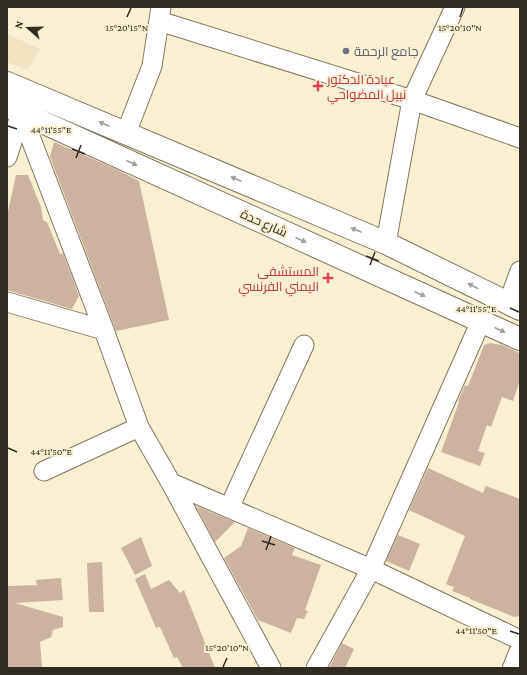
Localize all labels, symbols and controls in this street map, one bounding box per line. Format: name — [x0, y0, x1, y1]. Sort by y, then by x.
north arrow — [8, 8, 48, 48]
text: N — [12, 19, 26, 30]
text: 15°20'15"N — [106, 22, 149, 33]
text: 15°20'10"N — [438, 22, 482, 33]
place label: جامع الرحمة — [354, 44, 419, 60]
marker: جامع الرحمة — [341, 46, 351, 56]
place label: عيادة الدكتور نبيل المضواحي — [326, 72, 406, 105]
marker: عيادة الدكتور نبيل المضواحي — [312, 80, 324, 92]
one-way arrow — [97, 120, 109, 126]
text: 44°11'55"E — [31, 124, 72, 135]
one-way arrow — [126, 160, 138, 166]
one-way arrow — [230, 176, 242, 182]
street label: شارع حدة — [238, 206, 290, 241]
one-way arrow — [351, 227, 362, 233]
one-way arrow — [296, 237, 307, 243]
place label: المستشفى اليمني الفرنسي — [238, 264, 319, 297]
marker: المستشفى اليمني الفرنسي — [322, 272, 334, 284]
one-way arrow — [467, 283, 479, 289]
one-way arrow — [414, 291, 426, 297]
text: 44°11'55"E — [456, 303, 497, 314]
one-way arrow — [495, 327, 506, 333]
text: 44°11'50"E — [30, 446, 72, 457]
text: 44°11'50"E — [455, 625, 497, 636]
text: 15°20'10"N — [205, 642, 249, 653]

